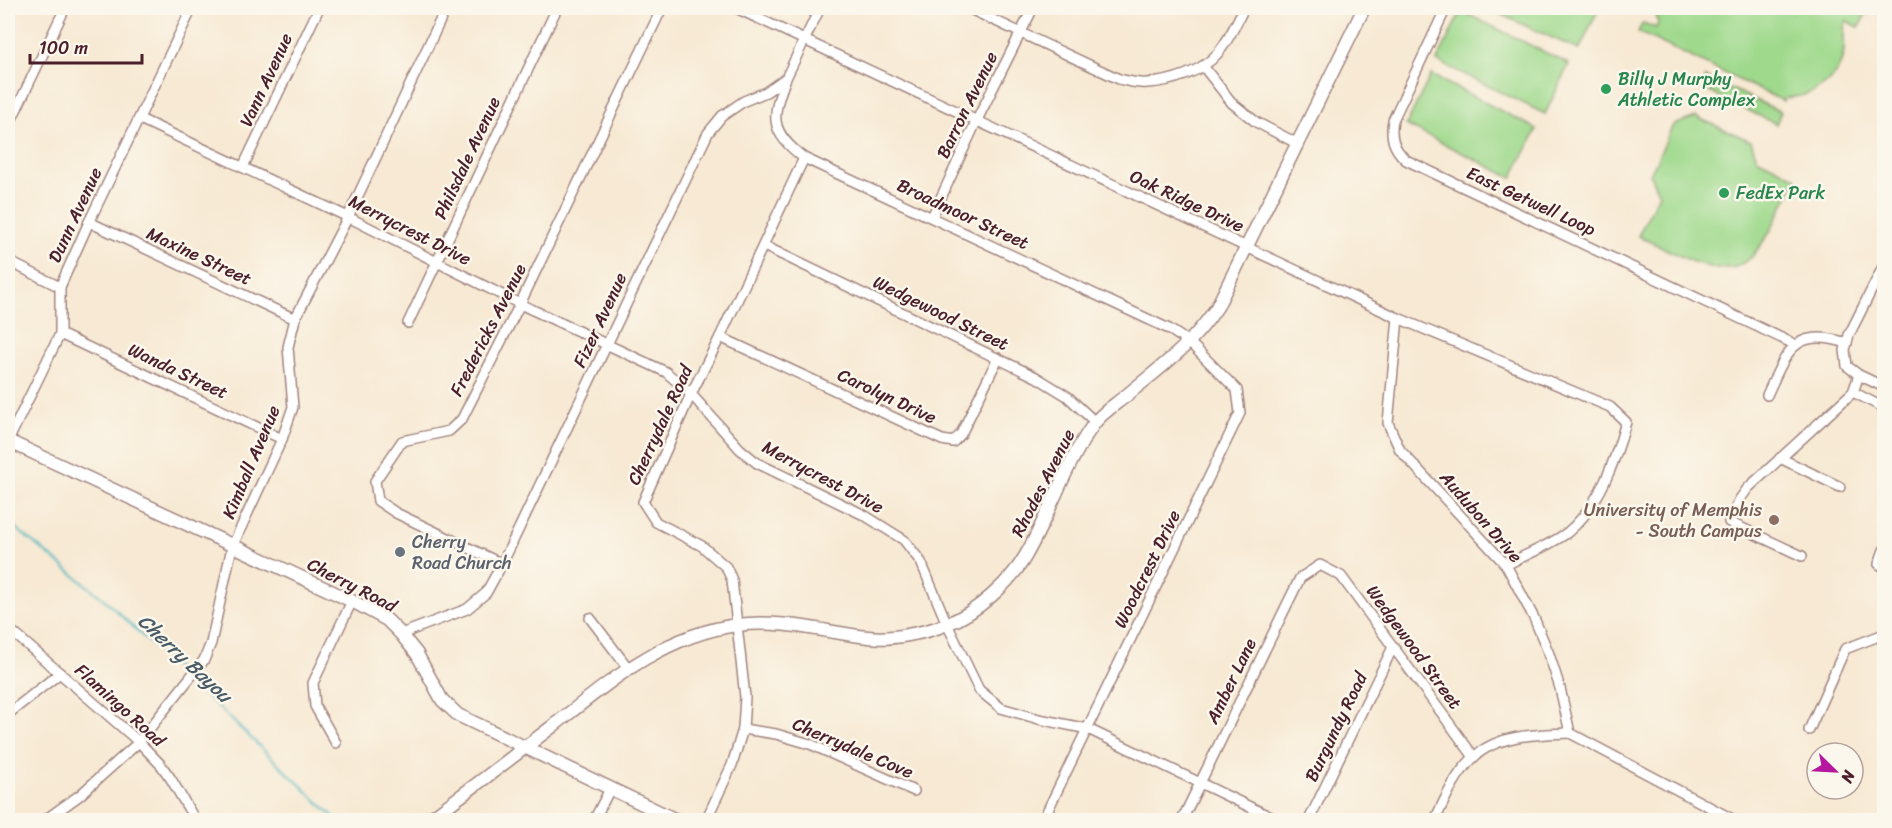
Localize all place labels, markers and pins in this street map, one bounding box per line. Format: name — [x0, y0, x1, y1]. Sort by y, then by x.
place label: Billy J Murphy Athletic Complex — [1617, 63, 1756, 116]
marker: Billy J Murphy Athletic Complex — [1599, 82, 1613, 96]
place label: FedEx Park — [1736, 177, 1825, 209]
marker: FedEx Park — [1717, 186, 1731, 200]
place label: University of Memphis - South Campus — [1584, 494, 1763, 547]
marker: University of Memphis - South Campus — [1767, 513, 1781, 527]
place label: Cherry Road Church — [412, 526, 511, 579]
marker: Cherry Road Church — [393, 545, 407, 559]

